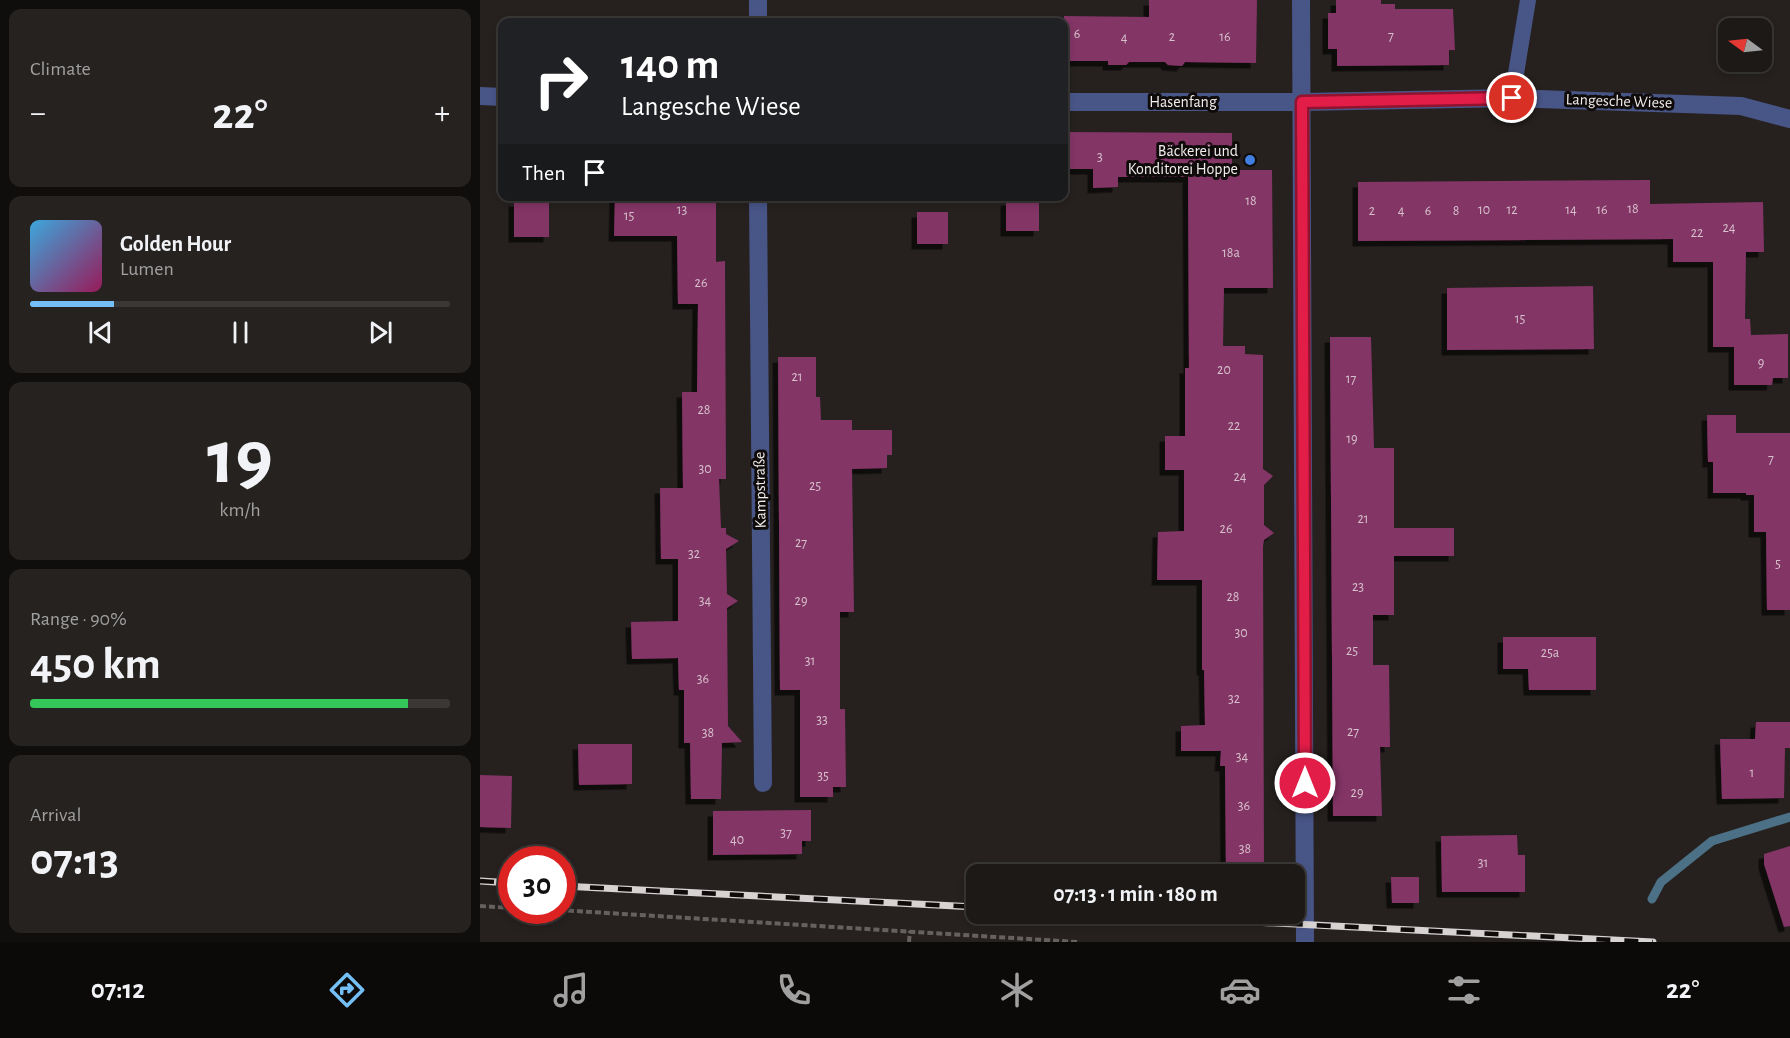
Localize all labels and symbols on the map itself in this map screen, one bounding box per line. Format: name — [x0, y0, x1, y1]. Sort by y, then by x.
north arrow — [1718, 18, 1772, 72]
house number: 6 — [1074, 27, 1080, 41]
house number: 7 — [1388, 29, 1394, 43]
house number: 2 — [1169, 30, 1175, 44]
house number: 16 — [1219, 30, 1231, 44]
house number: 4 — [1121, 31, 1128, 45]
pin — [1486, 72, 1537, 123]
street label: Langesche Wiese — [1565, 91, 1673, 111]
street label: Hasenfang — [1149, 94, 1217, 110]
place label: Bäckerei und Konditorei Hoppe — [1128, 143, 1238, 177]
house number: 3 — [1097, 150, 1103, 164]
marker: Bäckerei und Konditorei Hoppe — [1243, 153, 1257, 167]
house number: 18 — [1245, 194, 1257, 208]
house number: 18 — [1627, 202, 1639, 216]
house number: 13 — [677, 203, 688, 217]
house number: 10 — [1478, 203, 1490, 217]
house number: 12 — [1506, 203, 1518, 217]
house number: 14 — [1565, 203, 1577, 217]
house number: 16 — [1596, 203, 1608, 217]
house number: 2 — [1369, 204, 1375, 218]
house number: 4 — [1398, 204, 1405, 218]
house number: 6 — [1425, 204, 1431, 218]
house number: 8 — [1453, 204, 1459, 218]
house number: 15 — [624, 209, 634, 223]
house number: 24 — [1722, 221, 1736, 235]
house number: 22 — [1691, 226, 1703, 240]
house number: 18a — [1222, 246, 1240, 260]
house number: 26 — [695, 276, 707, 290]
house number: 15 — [1515, 312, 1525, 326]
house number: 9 — [1758, 356, 1764, 370]
house number: 20 — [1217, 363, 1231, 377]
house number: 21 — [791, 370, 803, 384]
house number: 17 — [1346, 372, 1356, 386]
house number: 28 — [697, 403, 711, 417]
house number: 22 — [1228, 419, 1240, 433]
house number: 19 — [1346, 432, 1358, 446]
street label: Kampstraße — [751, 452, 769, 528]
house number: 7 — [1768, 452, 1774, 466]
house number: 30 — [698, 462, 712, 476]
house number: 24 — [1233, 470, 1247, 484]
house number: 25 — [809, 479, 821, 493]
house number: 21 — [1357, 512, 1369, 526]
house number: 26 — [1220, 522, 1232, 536]
house number: 27 — [795, 536, 807, 550]
house number: 32 — [688, 547, 700, 561]
house number: 5 — [1775, 557, 1781, 571]
house number: 23 — [1352, 580, 1364, 594]
house number: 28 — [1226, 590, 1240, 604]
house number: 34 — [699, 594, 712, 608]
house number: 29 — [795, 594, 807, 608]
house number: 30 — [1234, 626, 1248, 640]
house number: 25 — [1346, 644, 1358, 658]
house number: 25a — [1541, 646, 1560, 660]
house number: 31 — [805, 654, 815, 668]
house number: 36 — [697, 672, 709, 686]
house number: 32 — [1228, 692, 1240, 706]
house number: 33 — [816, 713, 828, 727]
house number: 27 — [1347, 725, 1359, 739]
house number: 38 — [702, 726, 714, 740]
house number: 34 — [1236, 750, 1249, 764]
position arrow — [1273, 751, 1337, 815]
house number: 1 — [1750, 766, 1754, 780]
house number: 35 — [817, 769, 829, 783]
house number: 29 — [1351, 786, 1363, 800]
house number: 36 — [1238, 799, 1250, 813]
house number: 37 — [780, 826, 792, 840]
house number: 40 — [730, 833, 744, 847]
house number: 38 — [1239, 842, 1251, 856]
speed limit sign: 30 — [498, 846, 576, 924]
house number: 31 — [1478, 856, 1488, 870]

